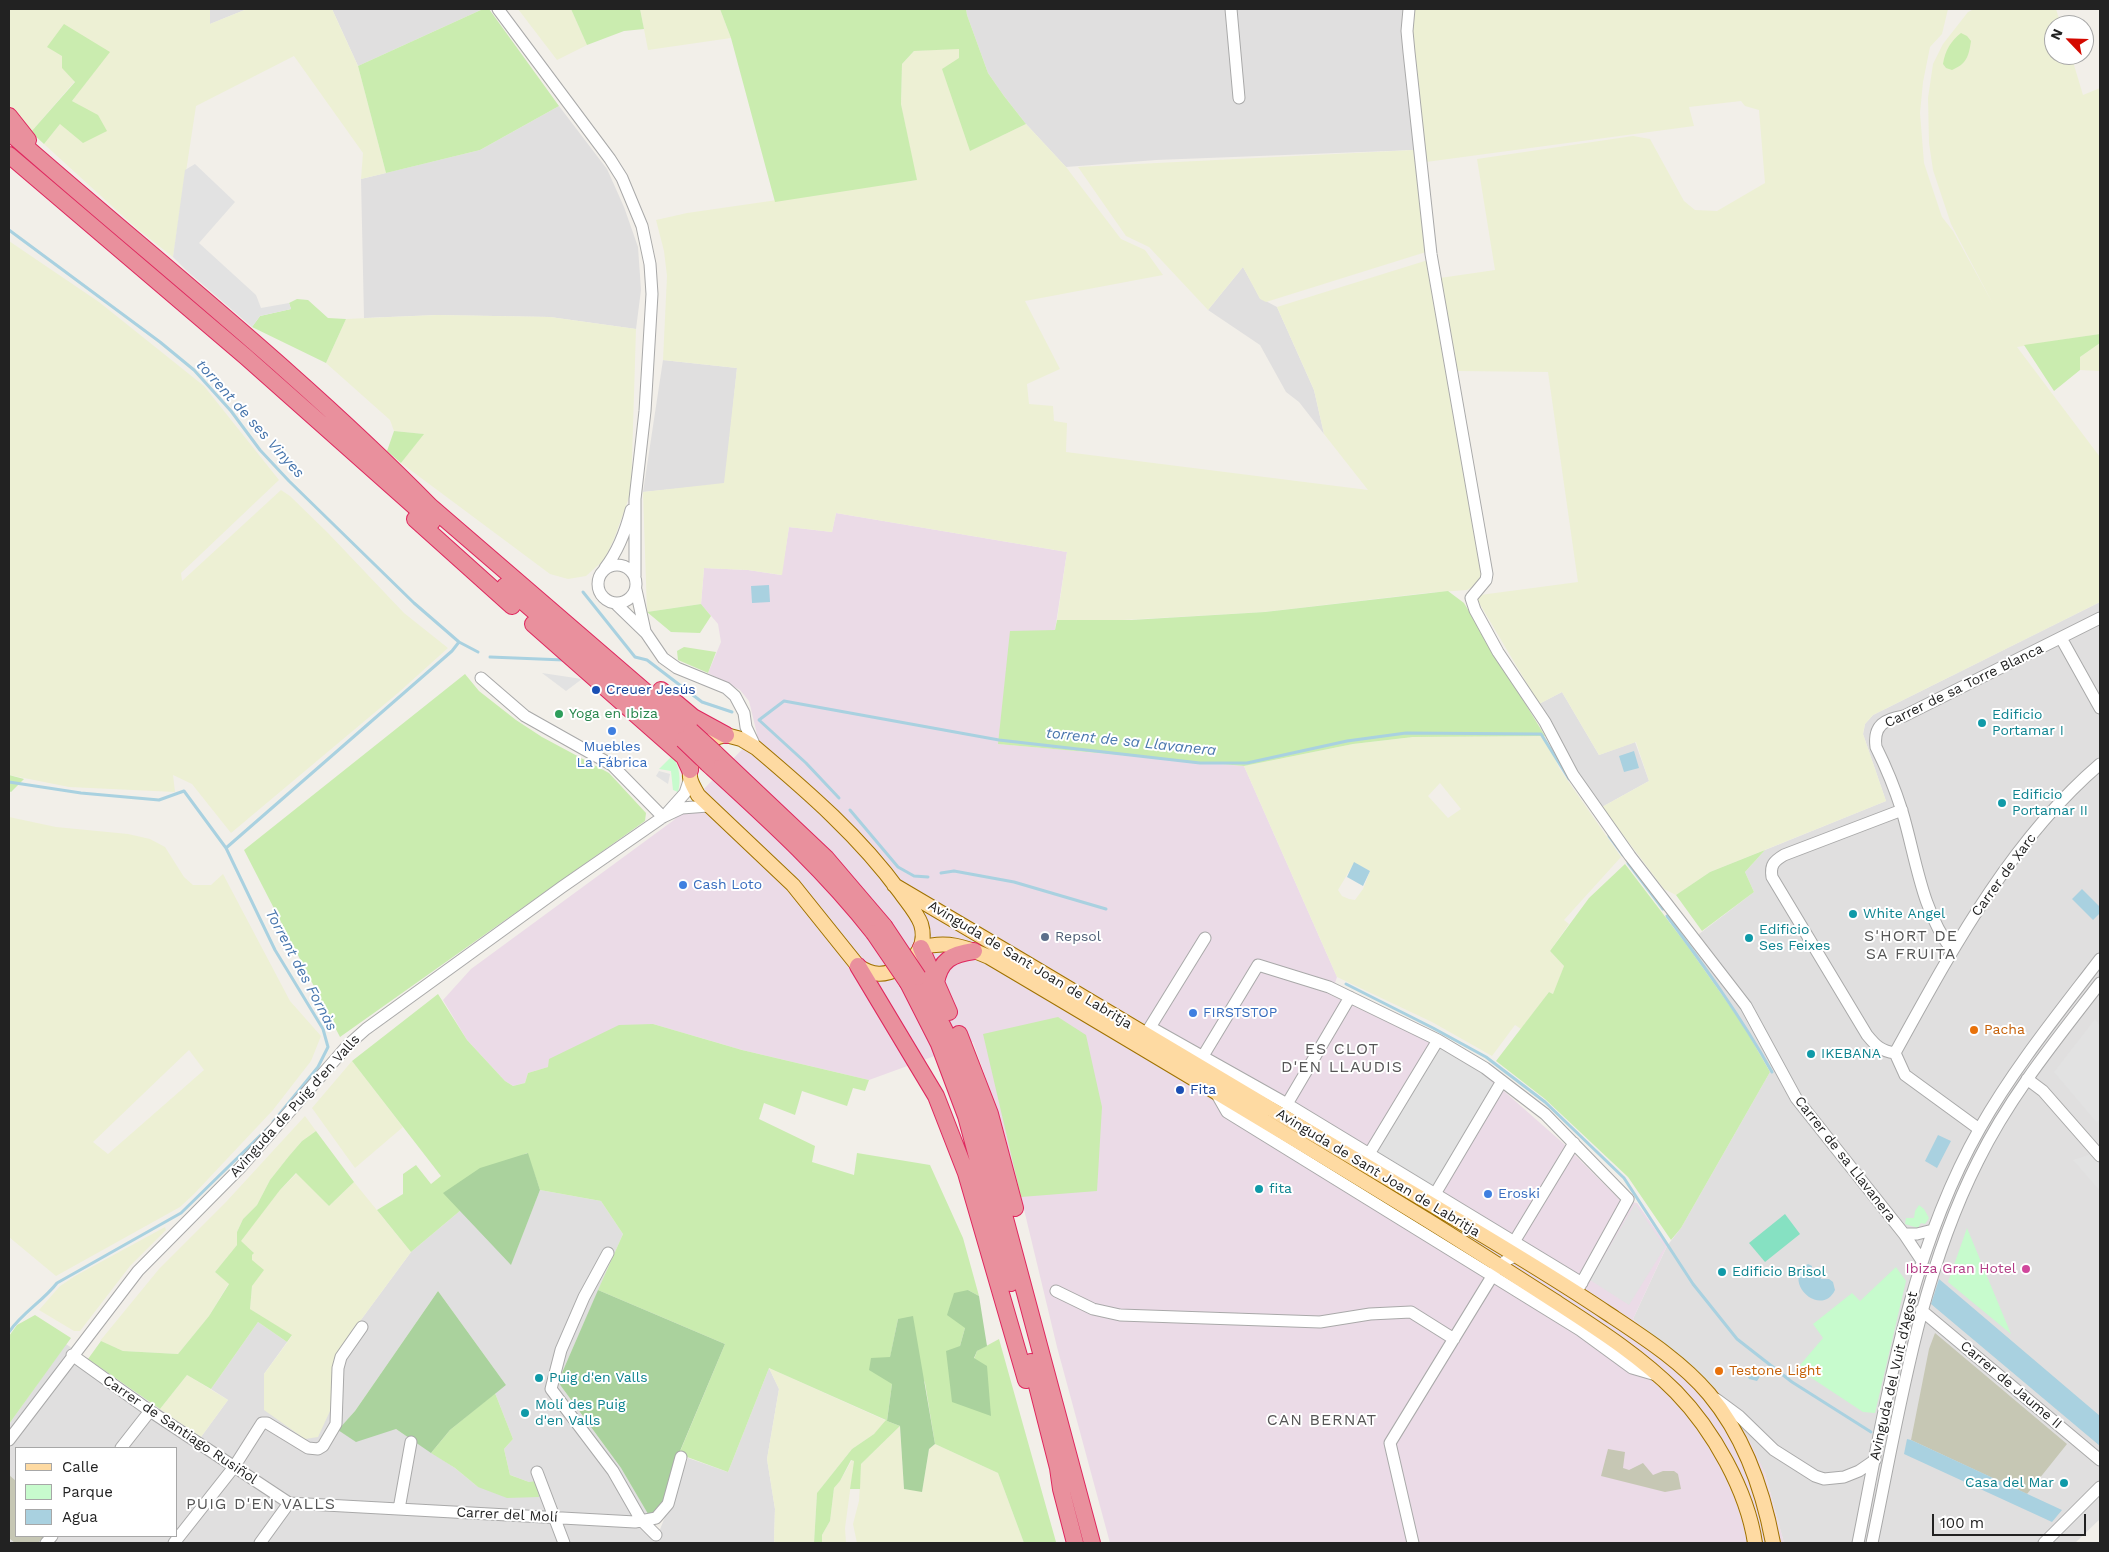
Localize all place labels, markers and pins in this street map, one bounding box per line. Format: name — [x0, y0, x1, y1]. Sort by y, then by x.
place label: Creuer Jesús — [606, 682, 696, 698]
marker: Creuer Jesús — [590, 684, 602, 696]
place label: Yoga en Ibiza — [569, 706, 658, 722]
place label: Edificio Portamar I — [1992, 707, 2064, 740]
marker: Yoga en Ibiza — [553, 708, 565, 720]
marker: Edificio Portamar I — [1976, 717, 1988, 729]
marker: Muebles La Fábrica — [606, 725, 618, 737]
place label: Muebles La Fábrica — [577, 739, 647, 772]
place label: Edificio Portamar II — [2012, 787, 2088, 820]
marker: Edificio Portamar II — [1996, 797, 2008, 809]
place label: Cash Loto — [693, 877, 762, 893]
marker: Cash Loto — [677, 879, 689, 891]
place label: White Angel — [1863, 906, 1945, 922]
marker: White Angel — [1847, 908, 1859, 920]
place label: Edificio Ses Feixes — [1759, 922, 1830, 954]
place label: Repsol — [1055, 929, 1101, 945]
marker: Repsol — [1039, 931, 1051, 943]
marker: Edificio Ses Feixes — [1743, 932, 1755, 944]
place label: FIRSTSTOP — [1203, 1005, 1277, 1021]
marker: FIRSTSTOP — [1187, 1007, 1199, 1019]
place label: Pacha — [1984, 1022, 2025, 1038]
marker: Pacha — [1968, 1024, 1980, 1036]
place label: IKEBANA — [1821, 1046, 1881, 1062]
marker: IKEBANA — [1805, 1048, 1817, 1060]
place label: Fita — [1190, 1082, 1216, 1098]
marker: Fita — [1174, 1084, 1186, 1096]
place label: fita — [1269, 1181, 1292, 1197]
marker: fita — [1253, 1183, 1265, 1195]
place label: Eroski — [1498, 1186, 1540, 1202]
marker: Eroski — [1482, 1188, 1494, 1200]
place label: Ibiza Gran Hotel — [1906, 1261, 2016, 1277]
marker: Ibiza Gran Hotel — [2020, 1263, 2032, 1275]
place label: Edificio Brisol — [1732, 1264, 1826, 1280]
marker: Edificio Brisol — [1716, 1266, 1728, 1278]
place label: Testone Light — [1729, 1363, 1821, 1379]
marker: Testone Light — [1713, 1365, 1725, 1377]
place label: Puig d'en Valls — [549, 1370, 648, 1386]
marker: Puig d'en Valls — [533, 1372, 545, 1384]
place label: Molí des Puig d'en Valls — [535, 1397, 625, 1430]
marker: Molí des Puig d'en Valls — [519, 1407, 531, 1419]
place label: Casa del Mar — [1965, 1475, 2054, 1491]
marker: Casa del Mar — [2058, 1477, 2070, 1489]

